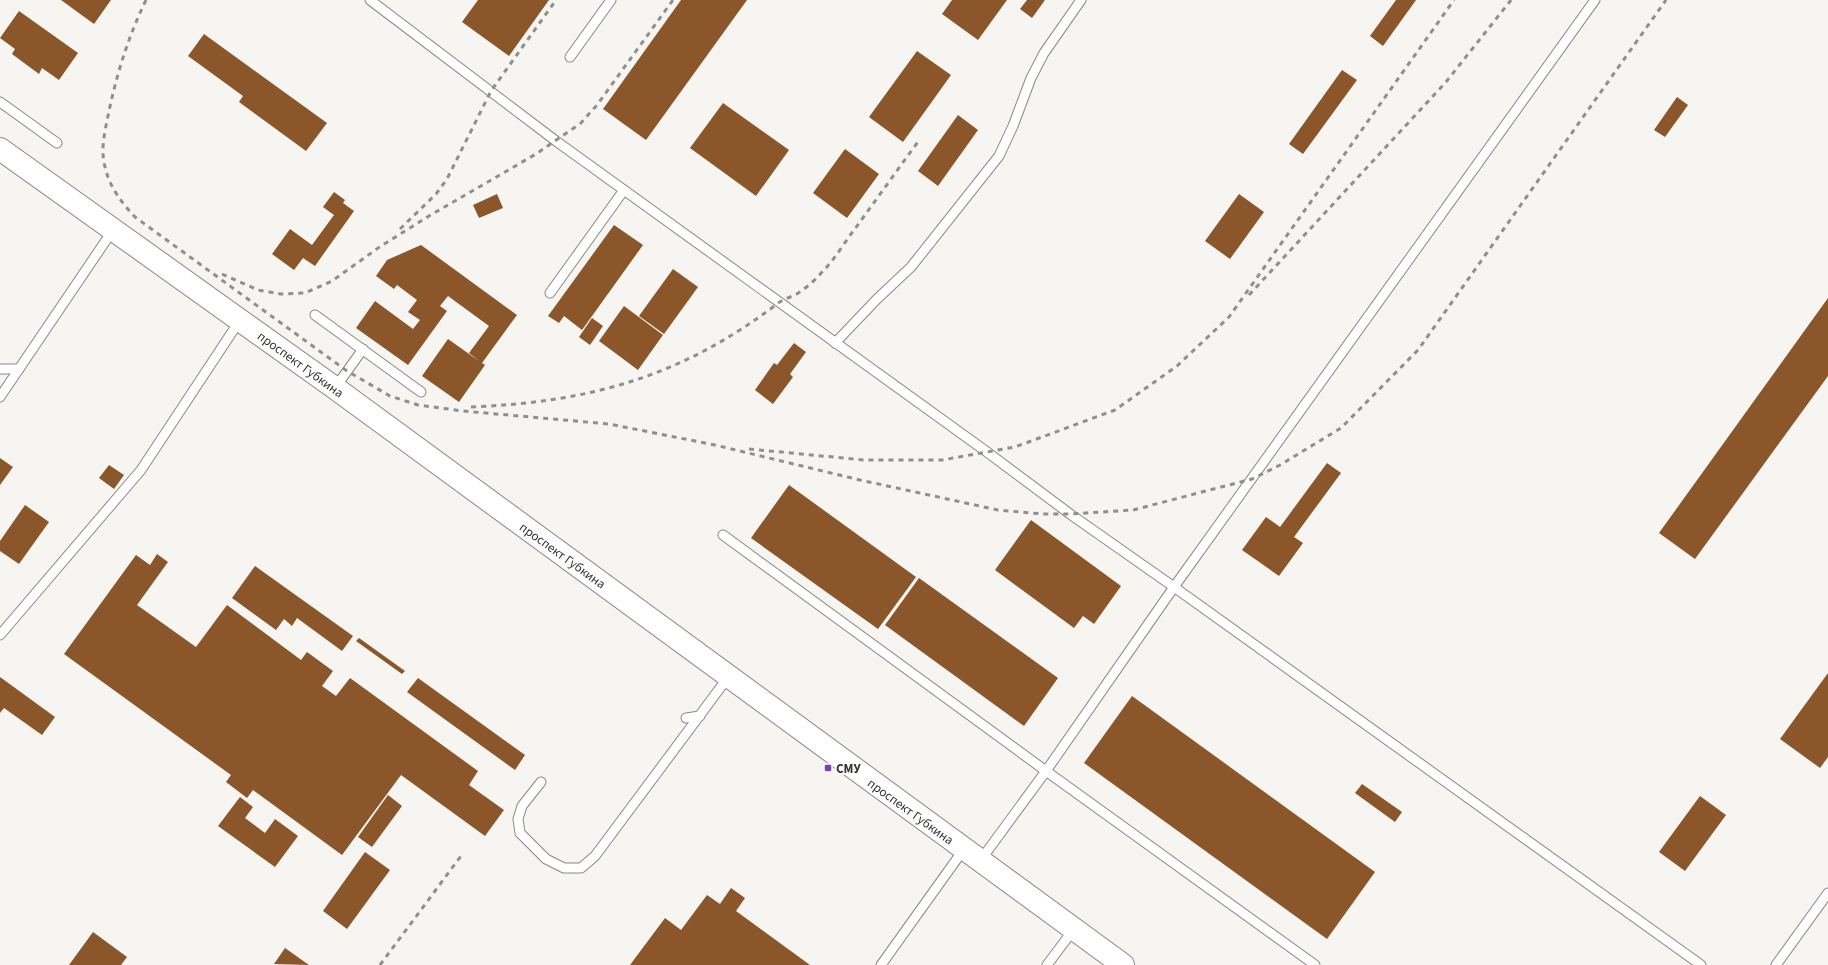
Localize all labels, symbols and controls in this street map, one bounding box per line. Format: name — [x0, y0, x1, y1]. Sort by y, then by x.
street label: проспект Губкина — [254, 327, 347, 402]
street label: проспект Губкина — [516, 518, 609, 593]
place label: СМУ — [836, 760, 861, 778]
marker: СМУ — [823, 763, 833, 773]
street label: проспект Губкина — [864, 774, 957, 849]

